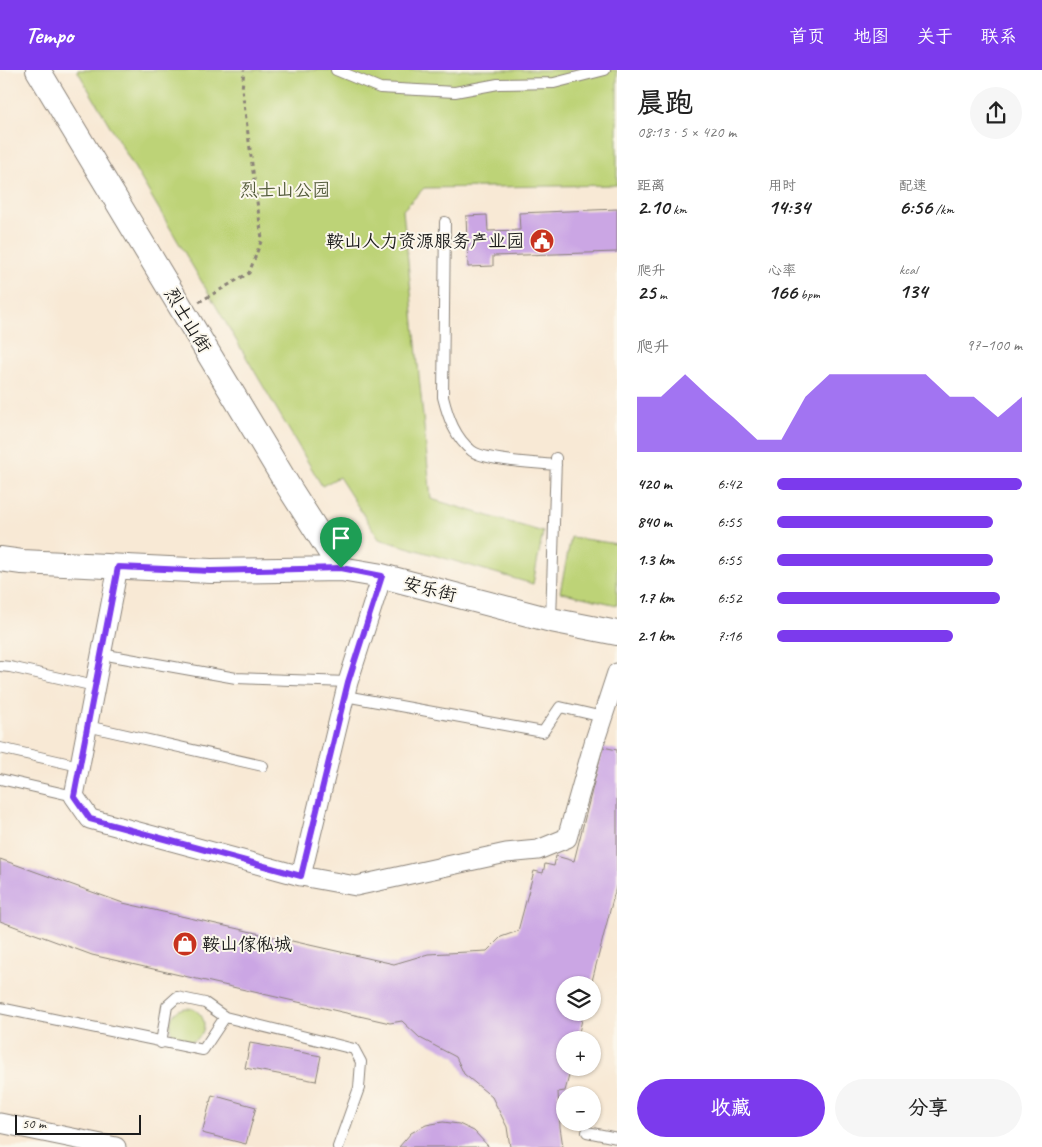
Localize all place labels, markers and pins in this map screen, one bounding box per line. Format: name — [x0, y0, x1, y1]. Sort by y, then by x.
public building icon: 鞍山人力资源服务产业园 — [529, 228, 555, 254]
place label: 鞍山人力资源服务产业园 — [326, 230, 524, 252]
pin — [320, 517, 362, 568]
shop icon: 鞍山傢俬城 — [172, 931, 198, 957]
place label: 鞍山傢俬城 — [202, 933, 292, 955]

